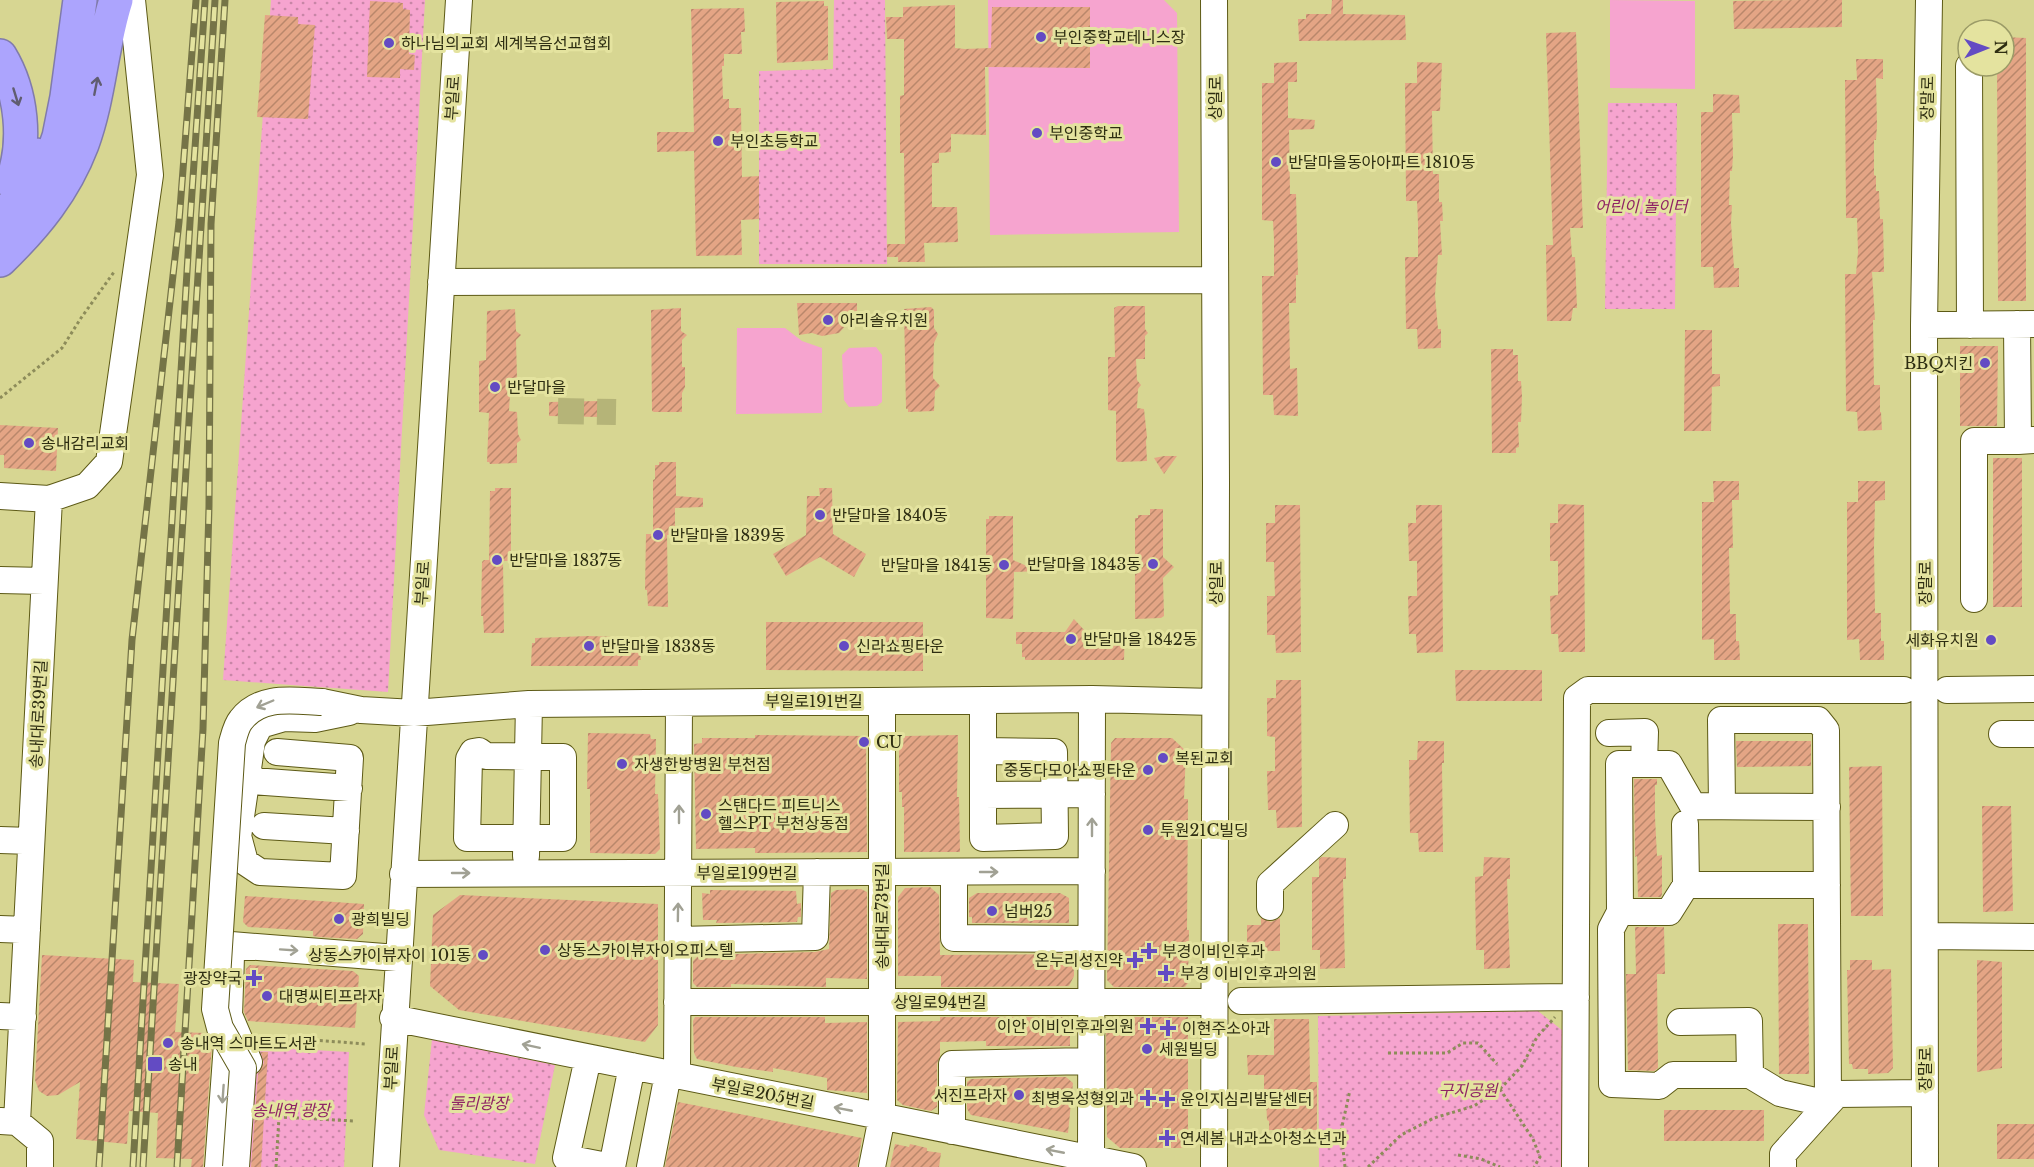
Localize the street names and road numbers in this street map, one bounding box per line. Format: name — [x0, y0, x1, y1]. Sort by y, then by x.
street label: 부일로 — [440, 75, 464, 121]
street label: 장말로 — [1917, 75, 1937, 120]
street label: 상일로 — [1205, 76, 1225, 120]
street label: 부일로 — [410, 560, 434, 606]
street label: 상일로 — [1206, 561, 1226, 605]
street label: 장말로 — [1915, 561, 1935, 605]
street label: 송내대로39번길 — [25, 659, 51, 769]
street label: 부일로191번길 — [765, 691, 863, 711]
street label: 부일로199번길 — [696, 863, 798, 883]
street label: 송내대로73번길 — [872, 863, 892, 969]
street label: 상일로94번길 — [893, 992, 987, 1012]
street label: 부일로 — [380, 1045, 402, 1091]
street label: 장말로 — [1915, 1047, 1935, 1091]
street label: 부일로205번길 — [710, 1073, 816, 1113]

